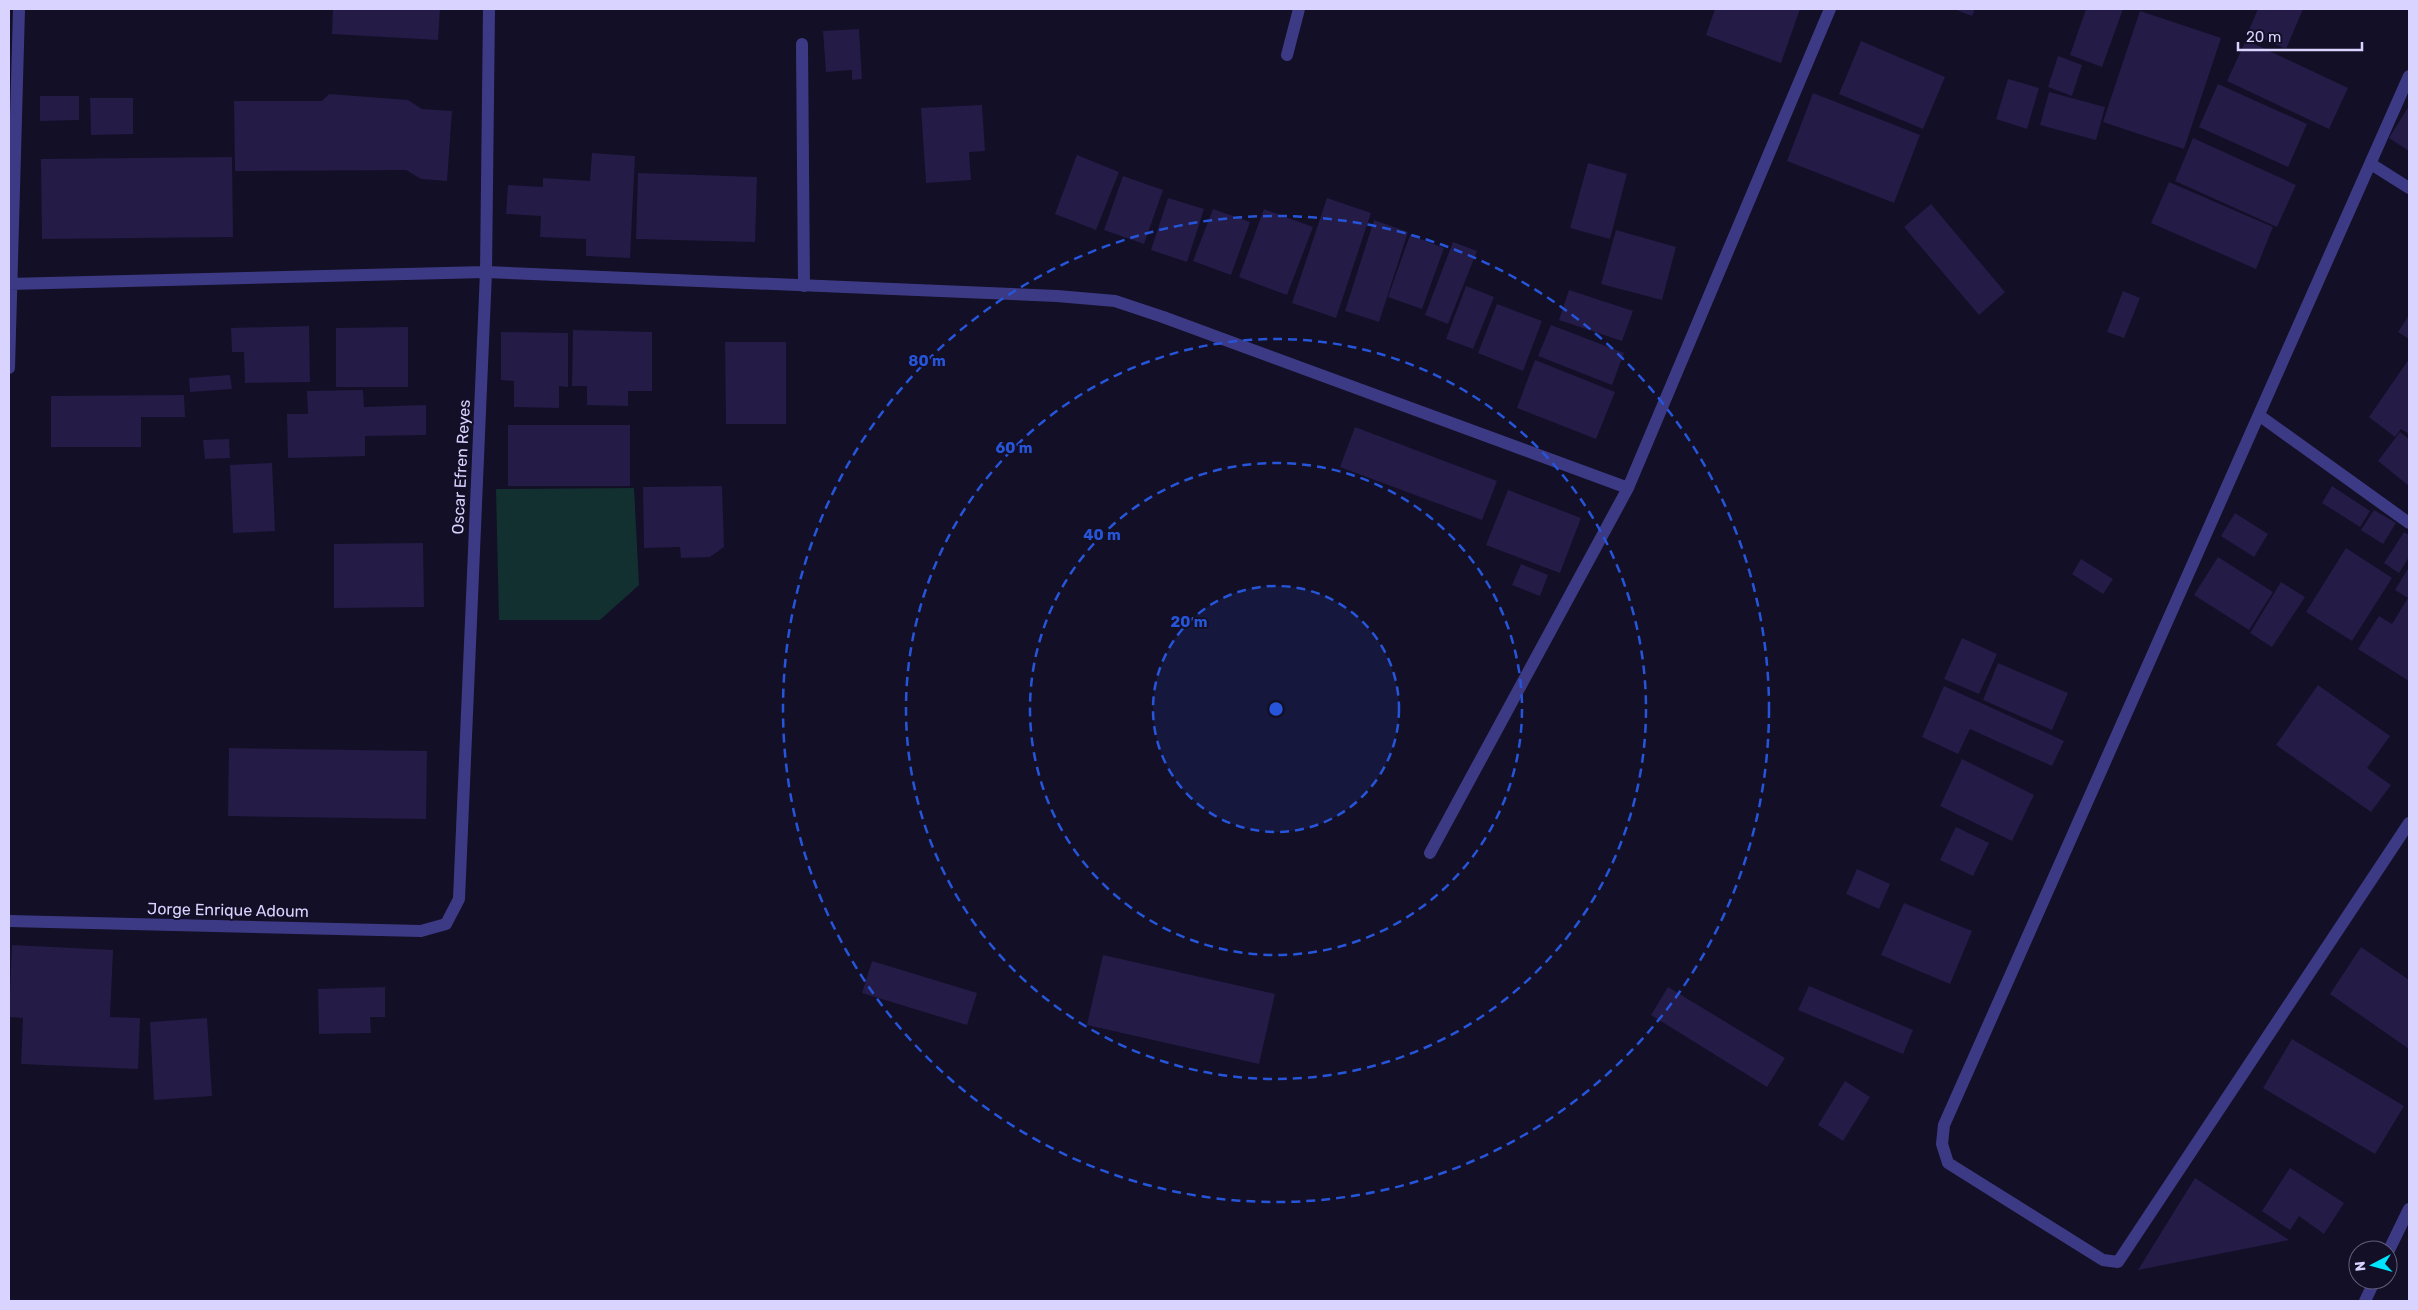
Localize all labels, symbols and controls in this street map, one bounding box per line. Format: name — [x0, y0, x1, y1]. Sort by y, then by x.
scale bar — [2238, 20, 2362, 52]
text: 20 m — [2246, 28, 2281, 46]
text: 80 m — [908, 352, 946, 370]
street label: Oscar Efren Reyes — [448, 399, 474, 535]
text: 60 m — [996, 439, 1032, 457]
text: 40 m — [1083, 526, 1121, 544]
text: 20 m — [1171, 613, 1207, 631]
centre of rings — [1267, 700, 1285, 718]
street label: Jorge Enrique Adoum — [147, 899, 309, 921]
north arrow — [2348, 1240, 2398, 1290]
text: N — [2352, 1260, 2370, 1272]

